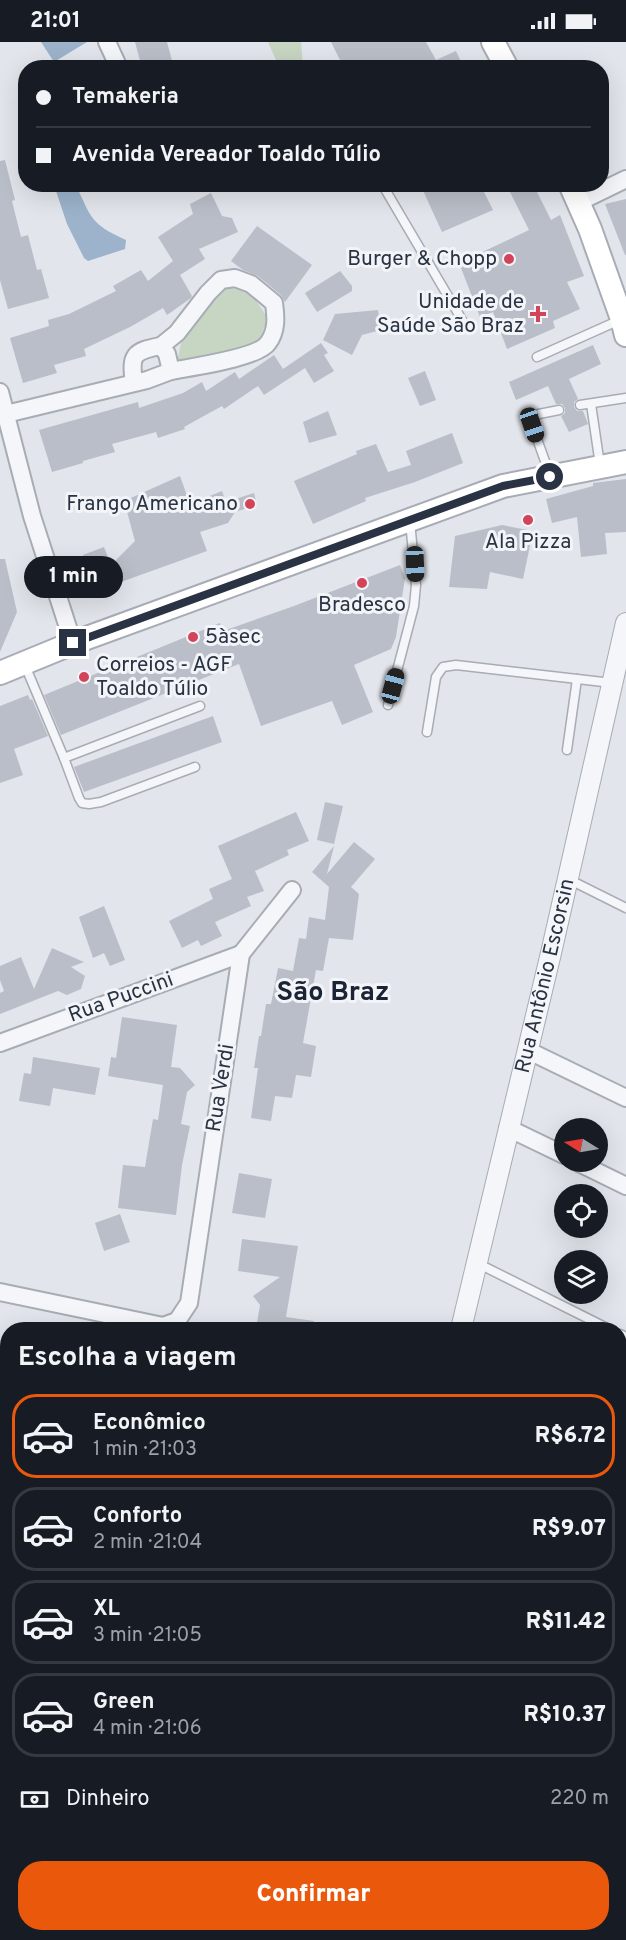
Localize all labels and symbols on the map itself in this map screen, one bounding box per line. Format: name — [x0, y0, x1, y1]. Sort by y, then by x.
place label: Burger & Chopp — [347, 246, 497, 273]
marker: Burger & Chopp — [502, 252, 516, 266]
place label: Unidade de Saúde São Braz — [377, 289, 524, 340]
marker: Unidade de Saúde São Braz — [529, 305, 547, 323]
car — [518, 405, 546, 445]
route start — [536, 463, 563, 490]
place label: Frango Americano — [66, 491, 238, 518]
marker: Frango Americano — [243, 497, 257, 511]
marker: Ala Pizza — [521, 513, 535, 527]
place label: Ala Pizza — [485, 529, 571, 556]
car — [405, 546, 425, 582]
callout: 1 min — [23, 556, 122, 598]
marker: Bradesco — [355, 576, 369, 590]
place label: Bradesco — [318, 592, 406, 619]
place label: 5àsec — [205, 624, 261, 651]
route end — [59, 629, 86, 656]
marker: 5àsec — [186, 630, 200, 644]
place label: Correios - AGF Toaldo Túlio — [96, 652, 232, 703]
car — [380, 666, 406, 706]
marker: Correios - AGF Toaldo Túlio — [77, 670, 91, 684]
street label: Rua Antônio Escorsin — [509, 876, 581, 1076]
street label: Rua Puccini — [65, 967, 177, 1029]
district label: São Braz — [277, 976, 389, 1010]
street label: Rua Verdi — [201, 1042, 241, 1134]
north arrow — [554, 1118, 608, 1172]

